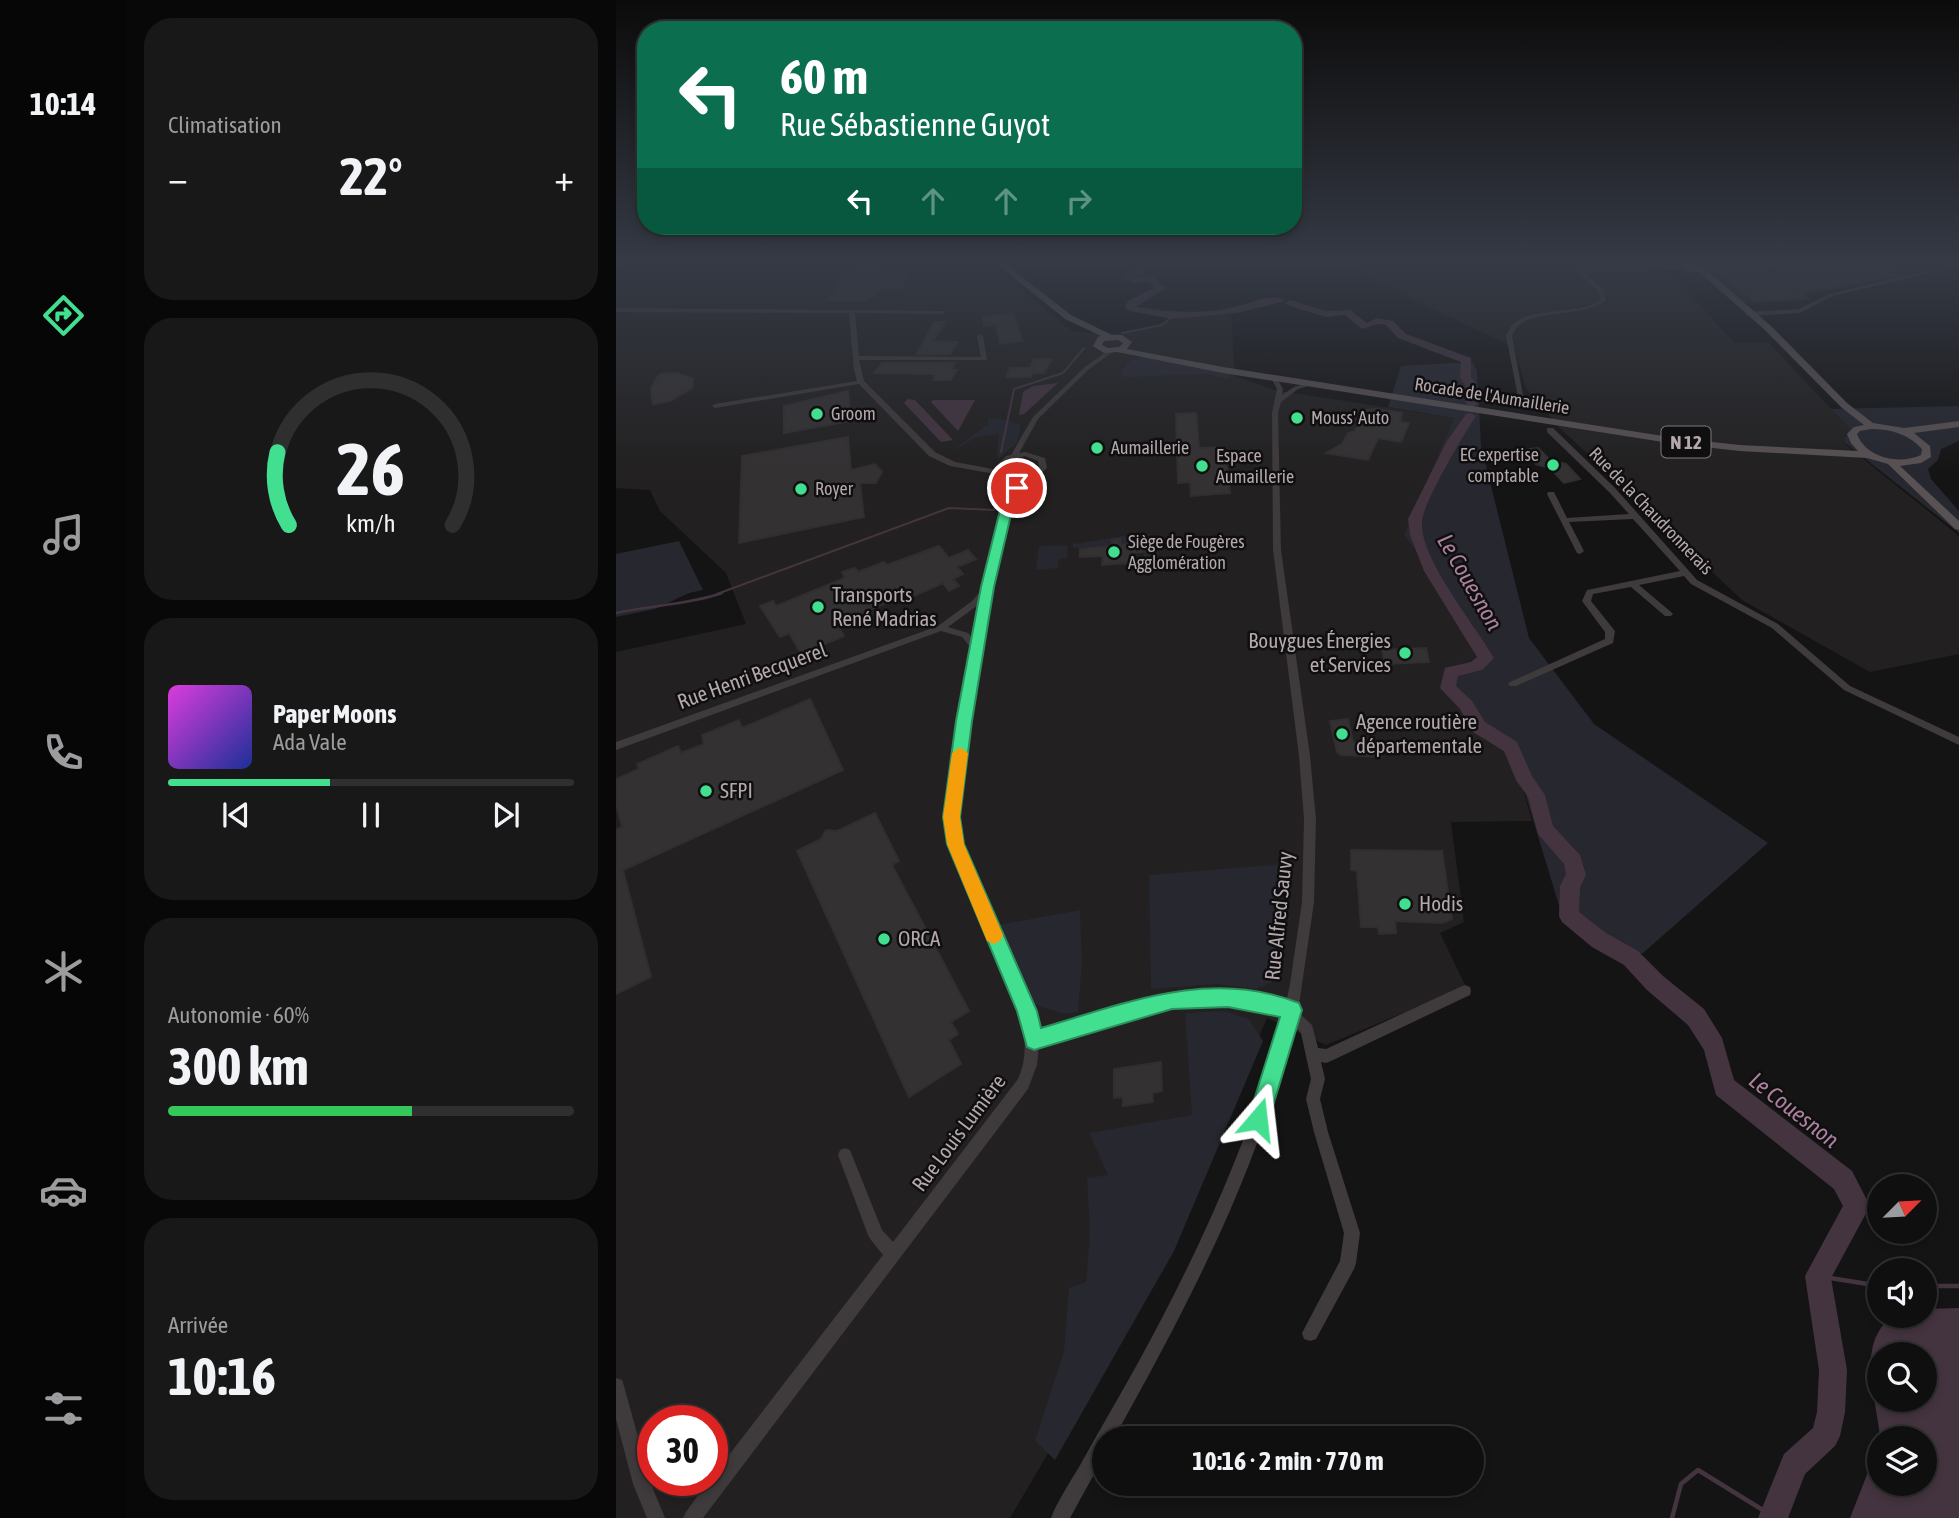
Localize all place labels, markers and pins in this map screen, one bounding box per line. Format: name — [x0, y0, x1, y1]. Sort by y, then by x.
place label: Groom — [831, 403, 876, 424]
marker: Groom — [809, 406, 825, 422]
place label: Mouss' Auto — [1311, 407, 1389, 428]
marker: Mouss' Auto — [1289, 410, 1305, 426]
place label: Aumaillerie — [1111, 437, 1189, 458]
marker: Aumaillerie — [1089, 440, 1105, 456]
place label: EC expertise comptable — [1460, 444, 1539, 486]
place label: Espace Aumaillerie — [1216, 445, 1294, 487]
marker: EC expertise comptable — [1545, 457, 1561, 473]
pin — [987, 458, 1047, 518]
marker: Espace Aumaillerie — [1194, 458, 1210, 474]
place label: Royer — [815, 478, 854, 499]
marker: Royer — [793, 481, 809, 497]
place label: Siège de Fougères Agglomération — [1128, 531, 1245, 573]
marker: Siège de Fougères Agglomération — [1106, 544, 1122, 560]
place label: Transports René Madrias — [832, 582, 937, 630]
marker: Transports René Madrias — [810, 599, 826, 615]
place label: Bouygues Énergies et Services — [1248, 628, 1391, 676]
marker: Bouygues Énergies et Services — [1397, 645, 1413, 661]
place label: Agence routière départementale — [1356, 709, 1482, 757]
marker: Agence routière départementale — [1334, 726, 1350, 742]
place label: SFPI — [720, 778, 753, 802]
marker: SFPI — [698, 783, 714, 799]
place label: Hodis — [1419, 891, 1463, 915]
marker: Hodis — [1397, 896, 1413, 912]
place label: ORCA — [898, 926, 941, 950]
marker: ORCA — [876, 931, 892, 947]

